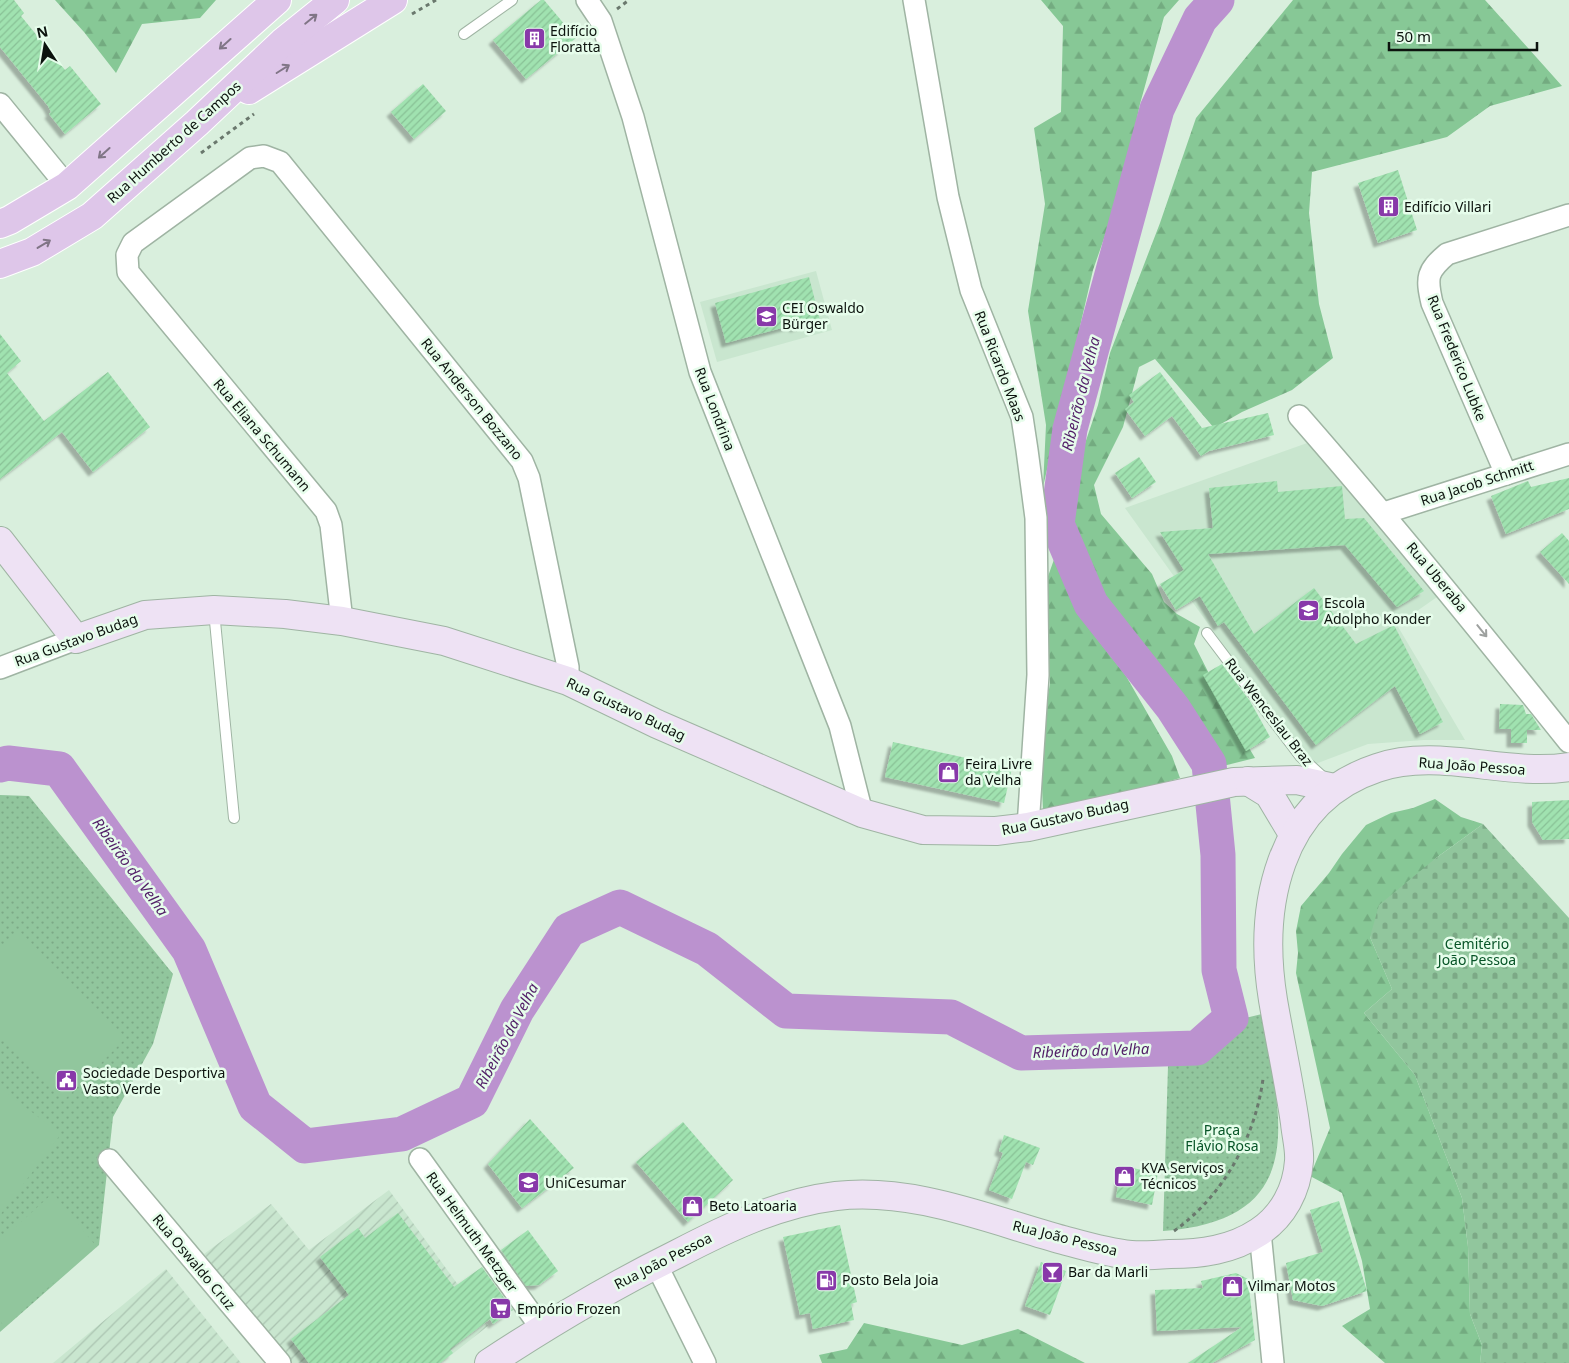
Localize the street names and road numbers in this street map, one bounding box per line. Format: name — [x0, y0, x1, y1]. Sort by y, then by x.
street label: Rua Humberto de Campos — [103, 76, 245, 207]
street label: Rua Frederico Lubke — [1424, 292, 1491, 424]
street label: Rua Ricardo Maas — [971, 308, 1030, 424]
street label: Rua Anderson Bozzano — [417, 334, 528, 464]
street label: Rua Londrina — [691, 364, 740, 453]
street label: Rua Eliana Schumann — [210, 374, 315, 495]
street label: Rua Jacob Schmitt — [1418, 455, 1536, 510]
street label: Rua Uberaba — [1403, 538, 1472, 616]
street label: Rua Gustavo Budag — [12, 608, 140, 671]
street label: Rua Wenceslau Braz — [1221, 654, 1318, 770]
street label: Rua Gustavo Budag — [564, 673, 689, 744]
street label: Rua João Pessoa — [1418, 752, 1526, 779]
street label: Rua Gustavo Budag — [1000, 794, 1130, 839]
street label: Rua Helmuth Metzger — [422, 1168, 523, 1296]
street label: Rua Oswaldo Cruz — [149, 1210, 240, 1314]
street label: Rua João Pessoa — [1011, 1215, 1119, 1260]
street label: Rua João Pessoa — [611, 1228, 715, 1293]

